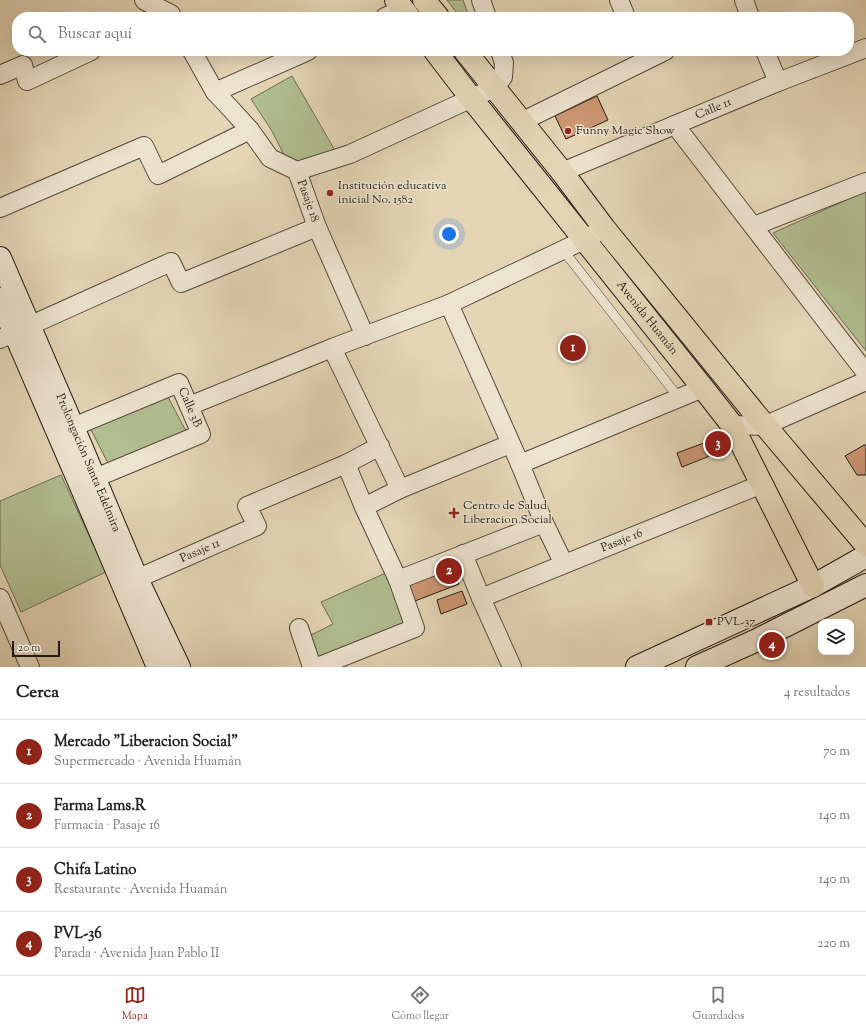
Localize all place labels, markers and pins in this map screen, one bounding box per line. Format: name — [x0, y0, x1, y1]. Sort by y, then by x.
place label: Funny Magic Show — [576, 122, 675, 140]
marker: Funny Magic Show — [563, 126, 573, 136]
place label: Institución educativa inicial No. 1582 — [338, 177, 447, 209]
marker: Institución educativa inicial No. 1582 — [325, 188, 335, 198]
pin: 1 — [560, 333, 586, 363]
pin: 3 — [705, 429, 731, 459]
place label: Centro de Salud Liberacion Social — [463, 497, 553, 529]
marker: Centro de Salud Liberacion Social — [448, 507, 460, 519]
pin: 2 — [436, 556, 462, 586]
place label: PVL-37 — [717, 613, 755, 631]
marker: PVL-37 — [704, 617, 714, 627]
pin: 4 — [759, 630, 785, 660]

